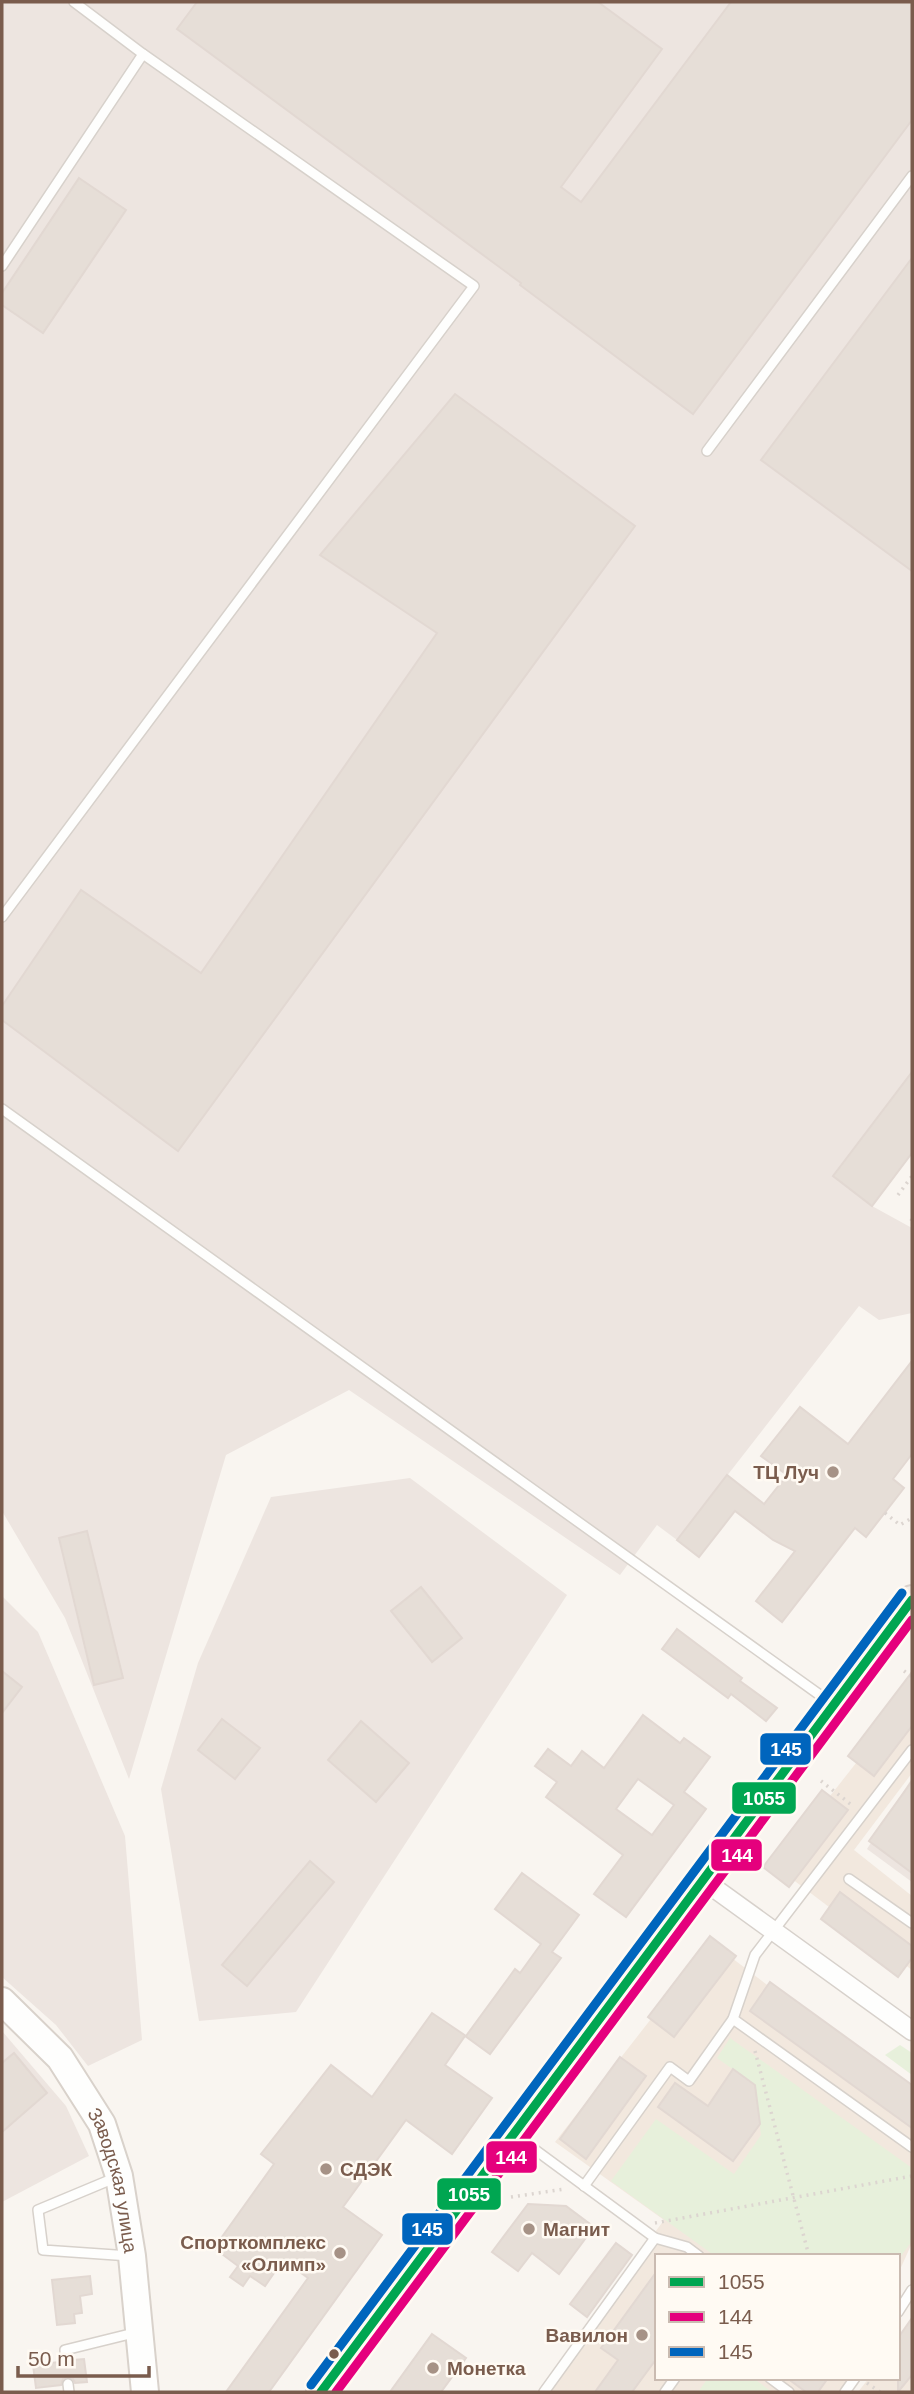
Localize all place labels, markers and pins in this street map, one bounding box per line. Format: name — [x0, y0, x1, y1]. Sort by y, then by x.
place label: ТЦ Луч — [753, 1462, 819, 1483]
marker: ТЦ Луч — [825, 1464, 841, 1480]
place label: СДЭК — [340, 2159, 393, 2180]
marker: СДЭК — [318, 2161, 334, 2177]
place label: Магнит — [543, 2219, 610, 2240]
marker: Магнит — [521, 2221, 537, 2237]
place label: Спорткомплекс «Олимп» — [180, 2232, 326, 2275]
marker: Спорткомплекс «Олимп» — [332, 2245, 348, 2261]
place label: Вавилон — [545, 2325, 628, 2346]
marker: Вавилон — [634, 2327, 650, 2343]
unlabelled marker — [327, 2347, 341, 2361]
place label: Монетка — [447, 2358, 526, 2379]
marker: Монетка — [425, 2360, 441, 2376]

